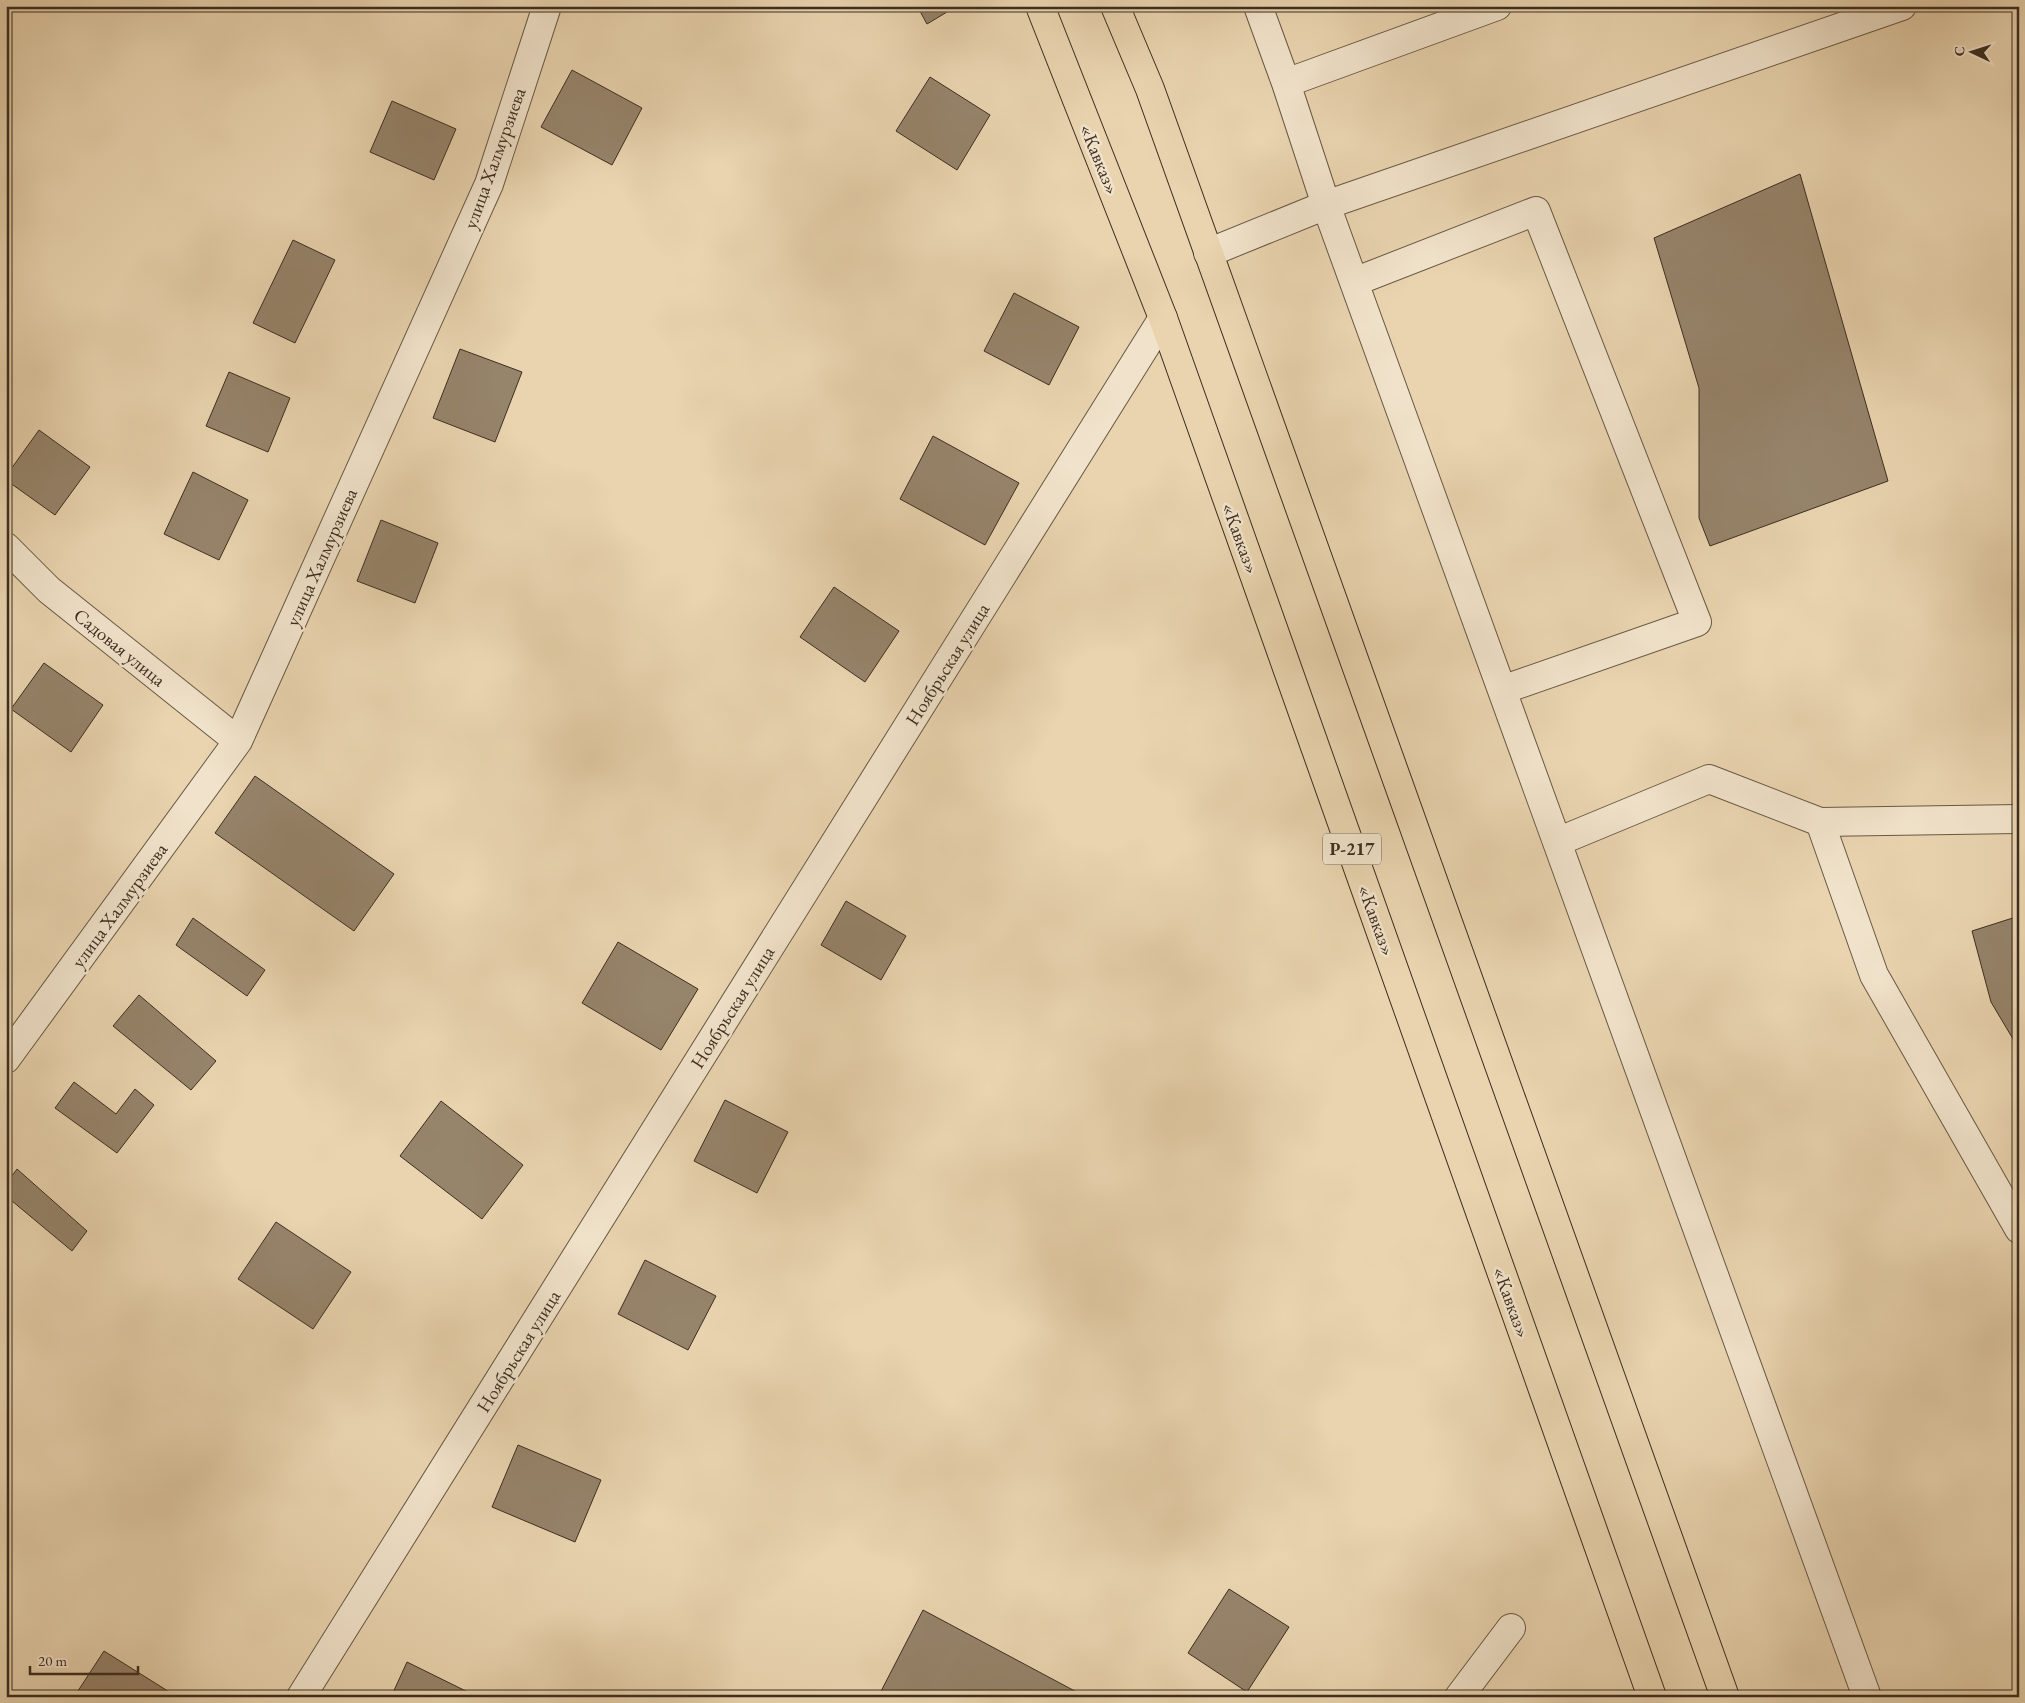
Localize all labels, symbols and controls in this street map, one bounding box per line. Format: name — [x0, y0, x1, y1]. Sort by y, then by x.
north arrow — [1948, 28, 1998, 78]
text: С — [1950, 45, 1968, 57]
street label: улица Халмурзиева — [457, 84, 532, 232]
street label: «Кавказ» — [1074, 120, 1125, 198]
street label: улица Халмурзиева — [280, 484, 363, 630]
street label: «Кавказ» — [1216, 499, 1265, 577]
street label: Ноябрьская улица — [900, 598, 995, 730]
street label: Садовая улица — [69, 603, 171, 692]
road number: Р-217 — [1323, 834, 1381, 864]
street label: улица Халмурзиева — [66, 838, 173, 973]
street label: «Кавказ» — [1352, 881, 1401, 959]
street label: Ноябрьская улица — [685, 941, 780, 1073]
street label: «Кавказ» — [1487, 1263, 1536, 1341]
street label: Ноябрьская улица — [471, 1285, 566, 1417]
scale bar — [30, 1643, 138, 1675]
text: 20 m — [38, 1651, 67, 1670]

